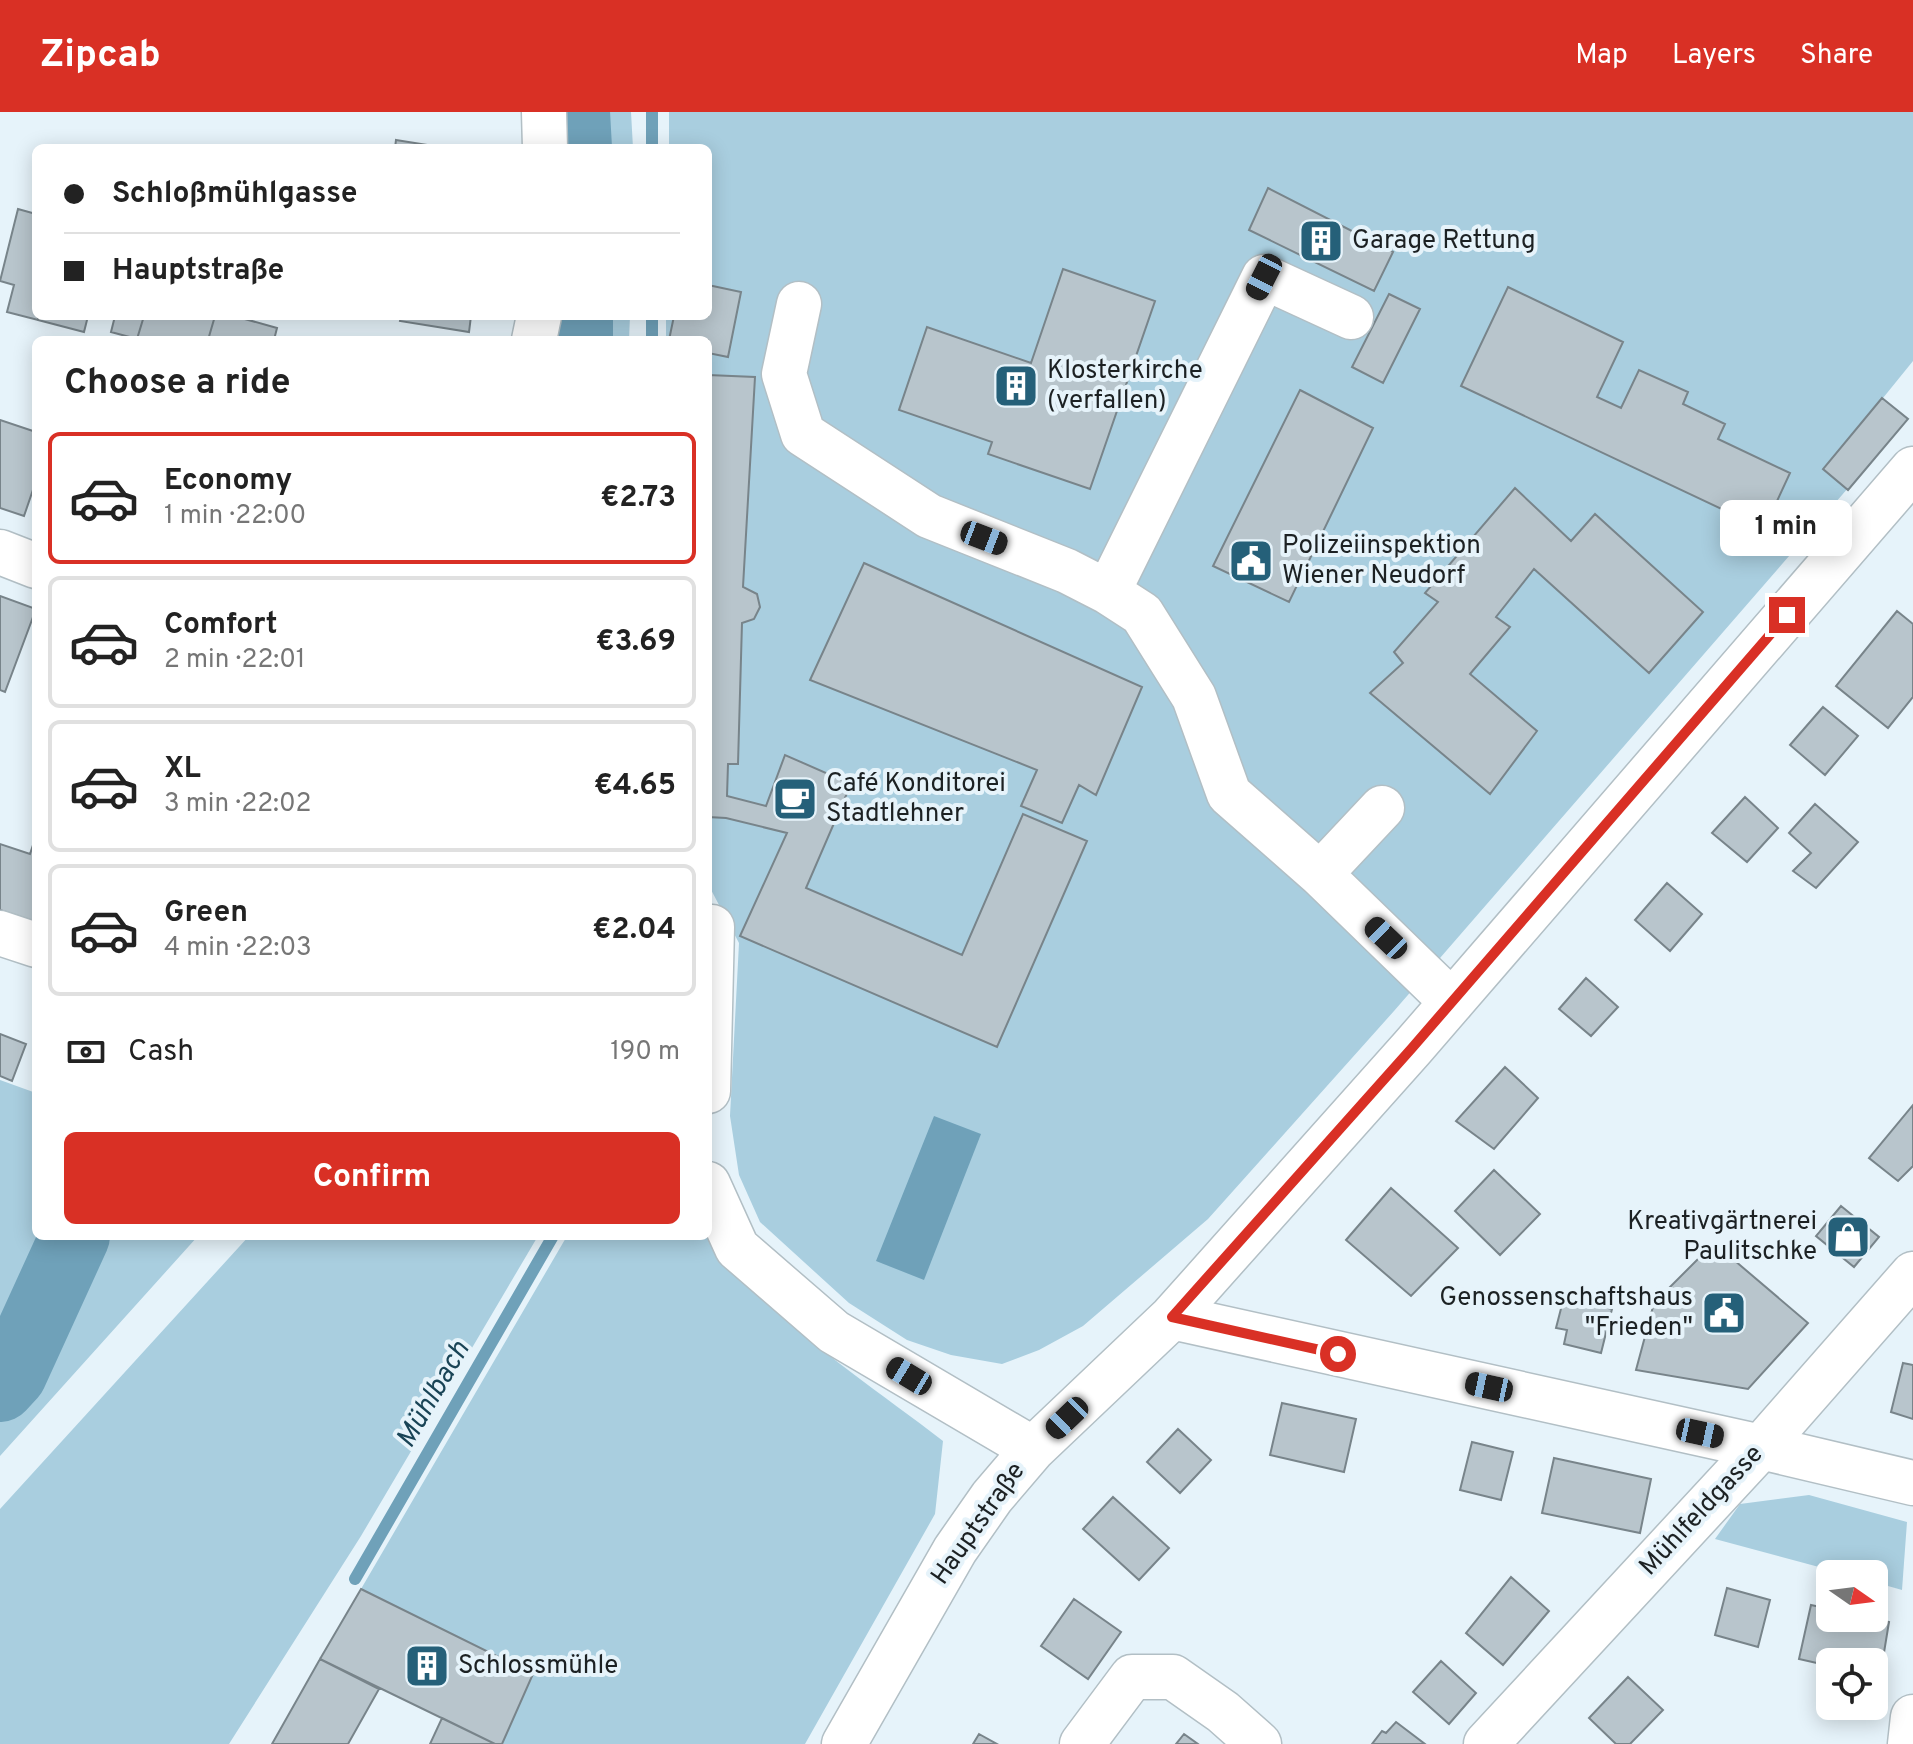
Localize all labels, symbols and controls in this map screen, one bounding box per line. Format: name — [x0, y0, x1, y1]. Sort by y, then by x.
text: Zipcab — [40, 32, 161, 81]
text: Map — [1575, 38, 1628, 74]
text: Layers — [1672, 38, 1756, 74]
text: Share — [1800, 38, 1873, 74]
text: Schloßmühlgasse — [112, 176, 358, 213]
building icon: Garage Rettung — [1297, 217, 1345, 265]
place label: Garage Rettung — [1352, 225, 1536, 258]
car — [1242, 250, 1286, 304]
text: Hauptstraße — [112, 253, 284, 290]
place label: Klosterkirche (verfallen) — [1047, 355, 1203, 418]
text: Choose a ride — [64, 361, 290, 407]
building icon: Klosterkirche (verfallen) — [992, 362, 1040, 410]
icon: car — [68, 462, 140, 534]
text: Economy — [164, 463, 292, 500]
text: €2.73 — [600, 480, 676, 517]
callout: 1 min — [1721, 499, 1853, 555]
text: 1 min · 22:00 — [164, 500, 306, 533]
text: 1 min — [1755, 511, 1817, 544]
car — [957, 518, 1011, 558]
place label: Polizeiinspektion Wiener Neudorf — [1282, 530, 1481, 593]
public building icon: Polizeiinspektion Wiener Neudorf — [1227, 537, 1275, 585]
route end — [1769, 597, 1805, 633]
icon: car — [68, 606, 140, 678]
text: Comfort — [164, 607, 277, 644]
text: €3.69 — [595, 624, 676, 661]
text: 2 min · 22:01 — [164, 644, 306, 677]
icon: car — [68, 750, 140, 822]
text: XL — [164, 751, 201, 788]
text: €4.65 — [594, 768, 676, 805]
place label: Café Konditorei Stadtlehner — [826, 768, 1006, 831]
cafe icon: Café Konditorei Stadtlehner — [771, 775, 819, 823]
text: 3 min · 22:02 — [164, 788, 312, 821]
icon: car — [68, 894, 140, 966]
text: Green — [164, 895, 248, 932]
text: €2.04 — [592, 912, 676, 949]
car — [1360, 913, 1412, 963]
text: 4 min · 22:03 — [164, 932, 312, 965]
icon: cash — [64, 1030, 108, 1074]
text: Cash — [128, 1034, 194, 1071]
text: 190 m — [610, 1036, 680, 1069]
button: Confirm — [64, 1132, 680, 1224]
place label: Kreativgärtnerei Paulitschke — [1627, 1206, 1817, 1269]
shop icon: Kreativgärtnerei Paulitschke — [1824, 1213, 1872, 1261]
place label: Genossenschaftshaus "Frieden" — [1439, 1282, 1693, 1345]
public building icon: Genossenschaftshaus "Frieden" — [1700, 1289, 1748, 1337]
water label: Mühlbach — [389, 1335, 479, 1455]
route start — [1320, 1336, 1356, 1372]
car — [882, 1353, 936, 1399]
car — [1463, 1370, 1515, 1404]
car — [1041, 1393, 1093, 1443]
car — [1674, 1416, 1726, 1450]
street label: Mühlfeldgasse — [1633, 1439, 1771, 1583]
street label: Hauptstraße — [925, 1456, 1033, 1592]
north arrow — [1816, 1560, 1888, 1632]
map controls — [1816, 1560, 1888, 1720]
building icon: Schlossmühle — [403, 1642, 451, 1690]
button: locate — [1816, 1648, 1888, 1720]
place label: Schlossmühle — [458, 1650, 618, 1683]

